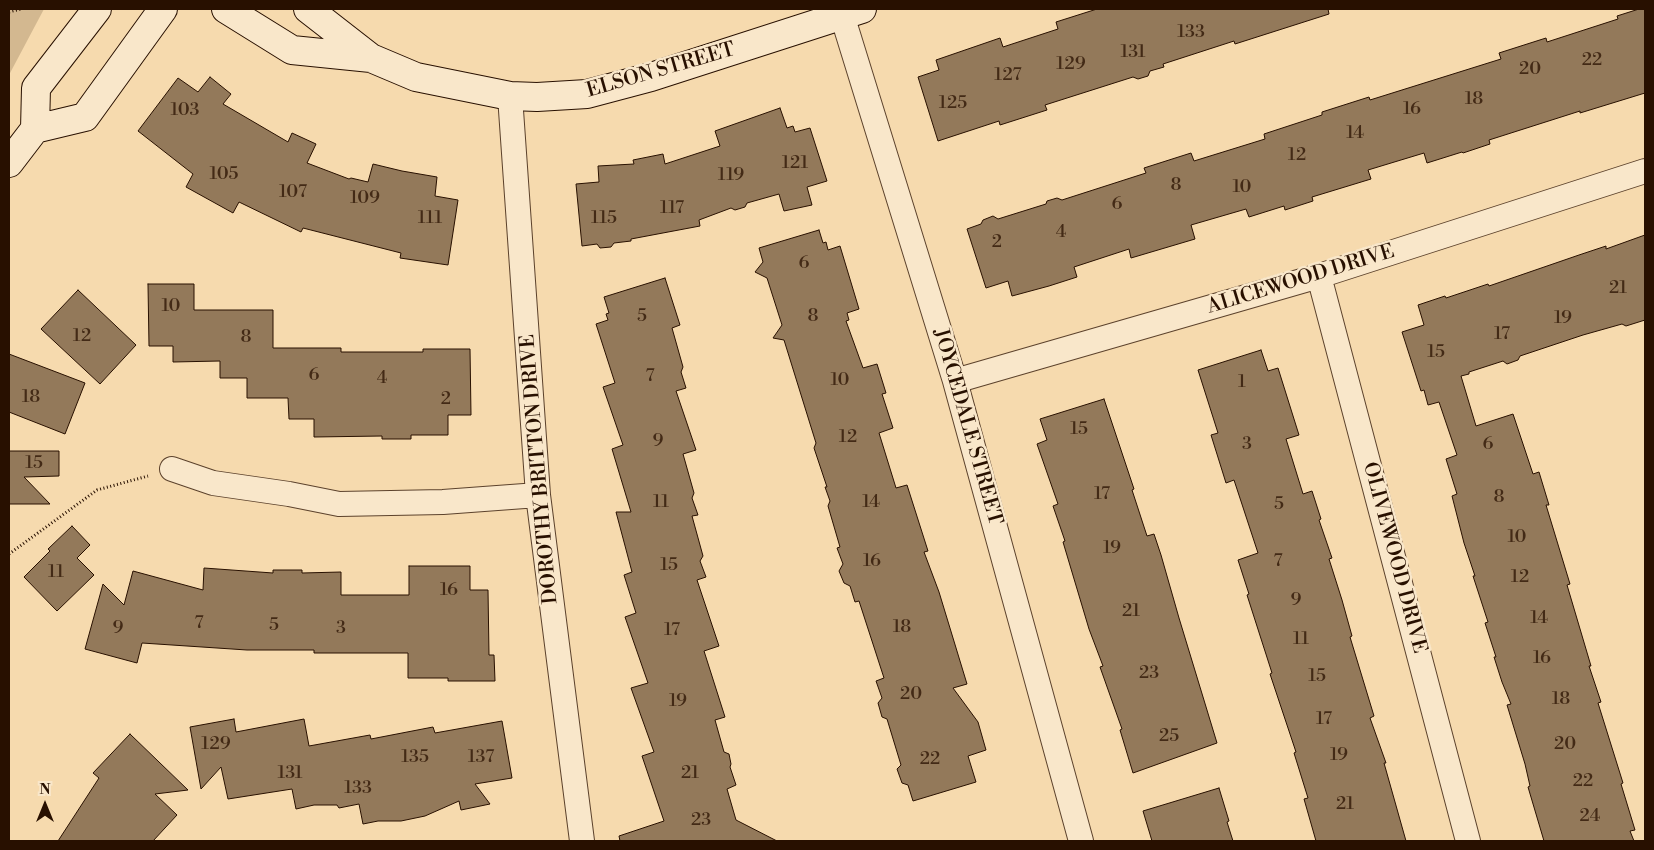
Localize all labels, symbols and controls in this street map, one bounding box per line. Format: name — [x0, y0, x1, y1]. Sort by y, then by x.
house number: 133 — [1177, 22, 1205, 44]
street label: ELSON STREET — [584, 38, 738, 104]
house number: 131 — [1120, 42, 1146, 64]
house number: 22 — [1582, 50, 1602, 72]
house number: 129 — [1056, 54, 1086, 76]
house number: 20 — [1519, 59, 1541, 81]
house number: 127 — [994, 65, 1022, 87]
house number: 18 — [1465, 89, 1483, 111]
house number: 125 — [939, 93, 967, 115]
house number: 16 — [1403, 99, 1421, 121]
house number: 103 — [170, 100, 200, 122]
house number: 14 — [1346, 123, 1364, 145]
house number: 12 — [1288, 145, 1306, 167]
house number: 121 — [782, 153, 808, 175]
house number: 105 — [209, 164, 239, 186]
house number: 119 — [718, 165, 744, 187]
house number: 8 — [1170, 175, 1182, 197]
house number: 10 — [1232, 177, 1252, 199]
house number: 107 — [279, 182, 307, 204]
house number: 109 — [350, 188, 380, 210]
house number: 6 — [1112, 194, 1122, 216]
house number: 117 — [660, 198, 684, 220]
house number: 111 — [418, 208, 442, 230]
house number: 115 — [591, 208, 617, 230]
house number: 4 — [1056, 222, 1066, 244]
house number: 2 — [992, 232, 1002, 254]
street label: ALICEWOOD DRIVE — [1204, 240, 1398, 320]
house number: 6 — [799, 253, 809, 275]
house number: 21 — [1609, 278, 1627, 300]
house number: 10 — [161, 296, 181, 318]
house number: 5 — [637, 306, 647, 328]
house number: 8 — [807, 306, 819, 328]
house number: 19 — [1554, 308, 1572, 330]
house number: 17 — [1494, 324, 1510, 346]
house number: 12 — [73, 326, 91, 348]
street label: JOYCEDALE STREET — [927, 326, 1007, 528]
house number: 8 — [240, 327, 252, 349]
street label: DOROTHY BRITTON DRIVE — [516, 333, 564, 605]
house number: 15 — [1427, 342, 1445, 364]
house number: 6 — [309, 365, 319, 387]
house number: 7 — [645, 366, 655, 388]
house number: 4 — [377, 368, 387, 390]
house number: 10 — [830, 370, 850, 392]
house number: 1 — [1238, 372, 1246, 394]
house number: 18 — [22, 387, 40, 409]
house number: 2 — [441, 389, 451, 411]
house number: 15 — [1070, 419, 1088, 441]
house number: 12 — [839, 427, 857, 449]
house number: 9 — [653, 431, 663, 453]
house number: 3 — [1242, 434, 1252, 456]
house number: 6 — [1483, 434, 1493, 456]
house number: 15 — [25, 453, 43, 475]
street label: OLIVEWOOD DRIVE — [1357, 460, 1431, 656]
house number: 17 — [1094, 484, 1110, 506]
house number: 8 — [1493, 487, 1505, 509]
house number: 11 — [653, 492, 669, 514]
house number: 14 — [862, 492, 880, 514]
house number: 5 — [1274, 494, 1284, 516]
house number: 10 — [1507, 527, 1527, 549]
house number: 19 — [1103, 538, 1121, 560]
house number: 16 — [863, 551, 881, 573]
house number: 7 — [1273, 551, 1283, 573]
house number: 15 — [660, 555, 678, 577]
house number: 11 — [48, 562, 64, 584]
house number: 12 — [1511, 567, 1529, 589]
house number: 16 — [440, 580, 458, 602]
house number: 9 — [1291, 590, 1301, 612]
house number: 21 — [1122, 601, 1140, 623]
house number: 14 — [1530, 608, 1548, 630]
house number: 7 — [194, 613, 204, 635]
house number: 5 — [269, 615, 279, 637]
house number: 18 — [893, 617, 911, 639]
house number: 9 — [113, 618, 123, 640]
house number: 3 — [336, 618, 346, 640]
house number: 17 — [664, 620, 680, 642]
house number: 11 — [1293, 629, 1309, 651]
house number: 16 — [1533, 648, 1551, 670]
house number: 23 — [1139, 663, 1159, 685]
house number: 15 — [1308, 666, 1326, 688]
house number: 20 — [900, 684, 922, 706]
house number: 18 — [1552, 689, 1570, 711]
house number: 19 — [669, 691, 687, 713]
house number: 17 — [1316, 709, 1332, 731]
house number: 25 — [1159, 726, 1179, 748]
house number: 129 — [201, 734, 231, 756]
house number: 20 — [1554, 734, 1576, 756]
house number: 19 — [1330, 745, 1348, 767]
house number: 135 — [401, 747, 429, 769]
house number: 137 — [468, 747, 494, 769]
house number: 22 — [920, 749, 940, 771]
house number: 131 — [277, 763, 303, 785]
house number: 21 — [681, 763, 699, 785]
house number: 22 — [1573, 771, 1593, 793]
house number: 133 — [344, 778, 372, 800]
north arrow — [20, 780, 70, 830]
text: N — [39, 781, 51, 799]
house number: 21 — [1336, 794, 1354, 816]
house number: 24 — [1579, 806, 1601, 828]
house number: 23 — [691, 810, 711, 832]

